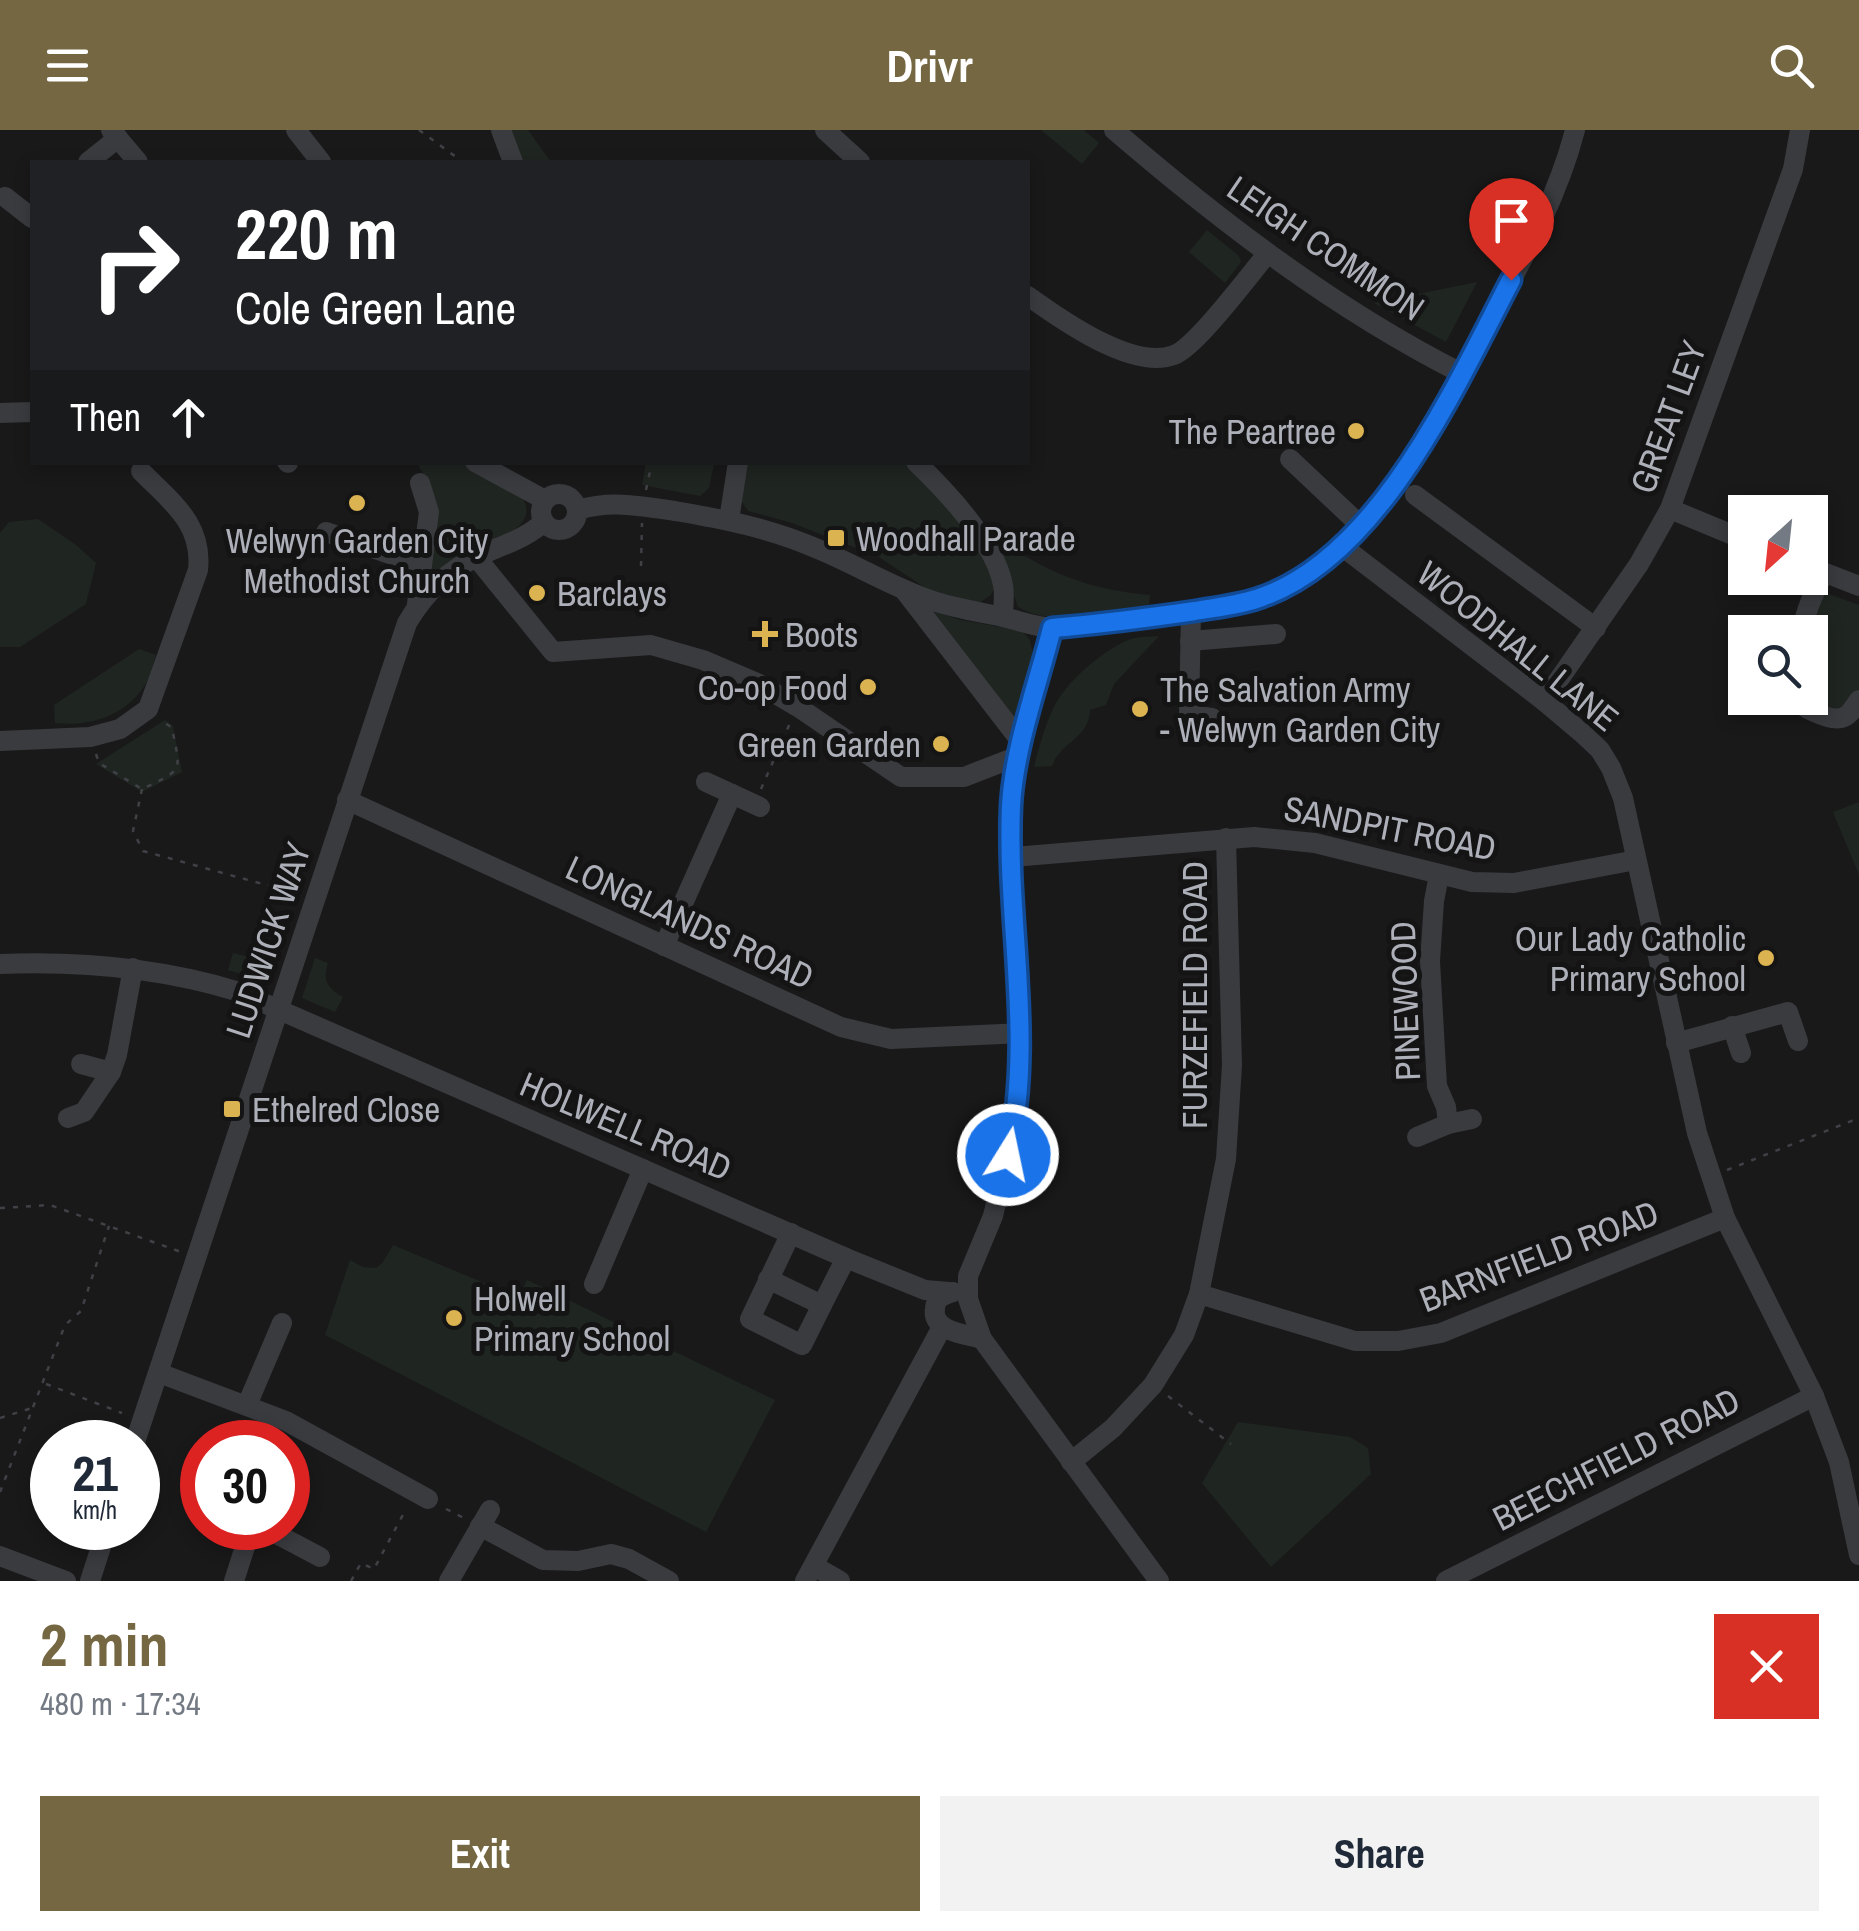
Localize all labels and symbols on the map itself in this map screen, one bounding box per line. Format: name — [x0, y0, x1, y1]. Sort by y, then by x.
street label: LEIGH COMMON — [1218, 165, 1434, 331]
pin — [1469, 178, 1554, 281]
street label: GREAT LEY — [1619, 334, 1717, 500]
place label: The Peartree — [1168, 408, 1336, 455]
marker: The Peartree — [1345, 420, 1367, 442]
marker: Welwyn Garden City Methodist Church — [346, 492, 368, 514]
north arrow — [1728, 495, 1828, 595]
place label: Woodhall Parade — [856, 515, 1076, 562]
place label: Welwyn Garden City Methodist Church — [226, 517, 489, 604]
marker: Woodhall Parade — [825, 527, 847, 549]
street label: WOODHALL LANE — [1408, 550, 1628, 742]
place label: Barclays — [557, 570, 667, 617]
marker: Barclays — [526, 582, 548, 604]
place label: Boots — [785, 611, 858, 658]
marker: Boots — [754, 623, 776, 645]
place label: Co-op Food — [698, 664, 848, 711]
place label: The Salvation Army - Welwyn Garden City — [1160, 666, 1441, 753]
marker: Co-op Food — [857, 676, 879, 698]
marker: The Salvation Army - Welwyn Garden City — [1129, 698, 1151, 720]
place label: Green Garden — [738, 721, 921, 768]
marker: Green Garden — [930, 733, 952, 755]
street label: SANDPIT ROAD — [1280, 784, 1500, 872]
street label: LUDWICK WAY — [214, 836, 322, 1044]
street label: LONGLANDS ROAD — [559, 844, 821, 1000]
street label: FURZEFIELD ROAD — [1171, 861, 1218, 1129]
place label: Our Lady Catholic Primary School — [1515, 915, 1746, 1002]
street label: PINEWOOD — [1379, 920, 1431, 1082]
marker: Our Lady Catholic Primary School — [1755, 947, 1777, 969]
street label: HOLWELL ROAD — [513, 1060, 739, 1192]
place label: Ethelred Close — [252, 1086, 440, 1133]
marker: Ethelred Close — [221, 1098, 243, 1120]
position arrow — [956, 1103, 1060, 1207]
street label: BARNFIELD ROAD — [1413, 1189, 1665, 1323]
place label: Holwell Primary School — [474, 1275, 670, 1362]
marker: Holwell Primary School — [443, 1307, 465, 1329]
street label: BEECHFIELD ROAD — [1485, 1377, 1747, 1541]
speed limit sign: 30 — [180, 1420, 310, 1550]

